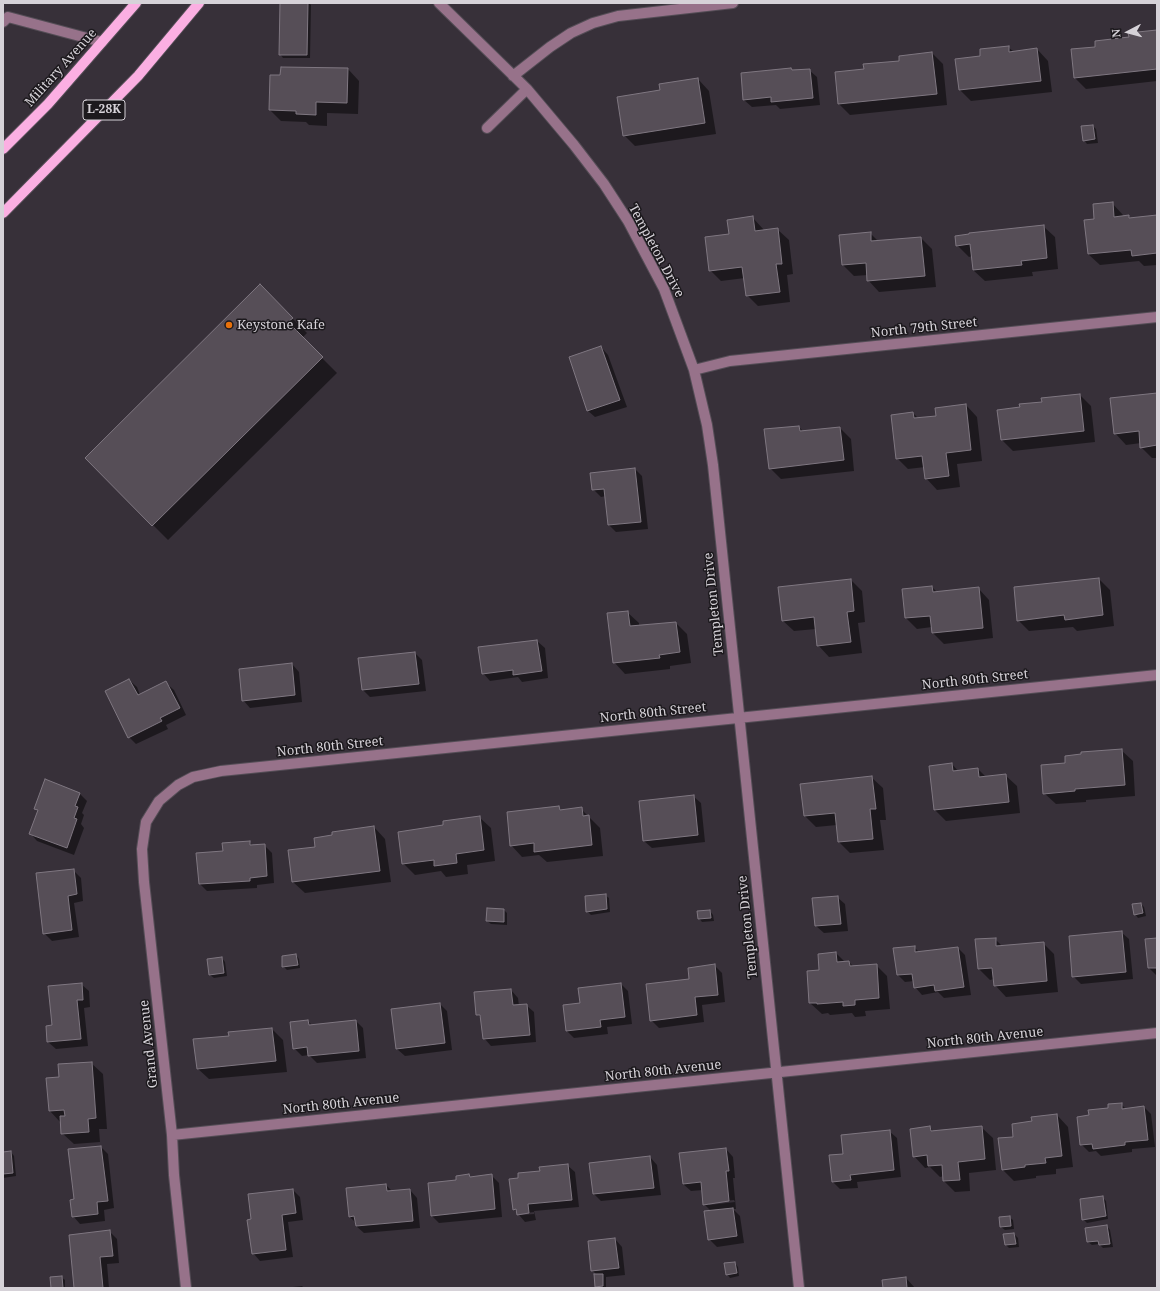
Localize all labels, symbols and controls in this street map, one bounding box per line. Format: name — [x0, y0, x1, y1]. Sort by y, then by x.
north arrow — [1108, 12, 1148, 52]
street label: Military Avenue — [22, 26, 100, 110]
text: N — [1108, 28, 1123, 38]
road number: L-28K — [83, 100, 125, 120]
street label: Templeton Drive — [625, 202, 687, 300]
street label: North 79th Street — [870, 315, 978, 341]
place label: Keystone Kafe — [237, 317, 325, 333]
marker: Keystone Kafe — [224, 320, 234, 330]
street label: Templeton Drive — [701, 552, 727, 656]
street label: North 80th Street — [921, 667, 1029, 693]
street label: North 80th Street — [599, 700, 707, 726]
street label: North 80th Street — [276, 734, 384, 760]
street label: Templeton Drive — [735, 875, 761, 979]
street label: Grand Avenue — [137, 999, 161, 1089]
street label: North 80th Avenue — [926, 1024, 1044, 1052]
street label: North 80th Avenue — [604, 1057, 722, 1085]
street label: North 80th Avenue — [282, 1090, 400, 1118]

